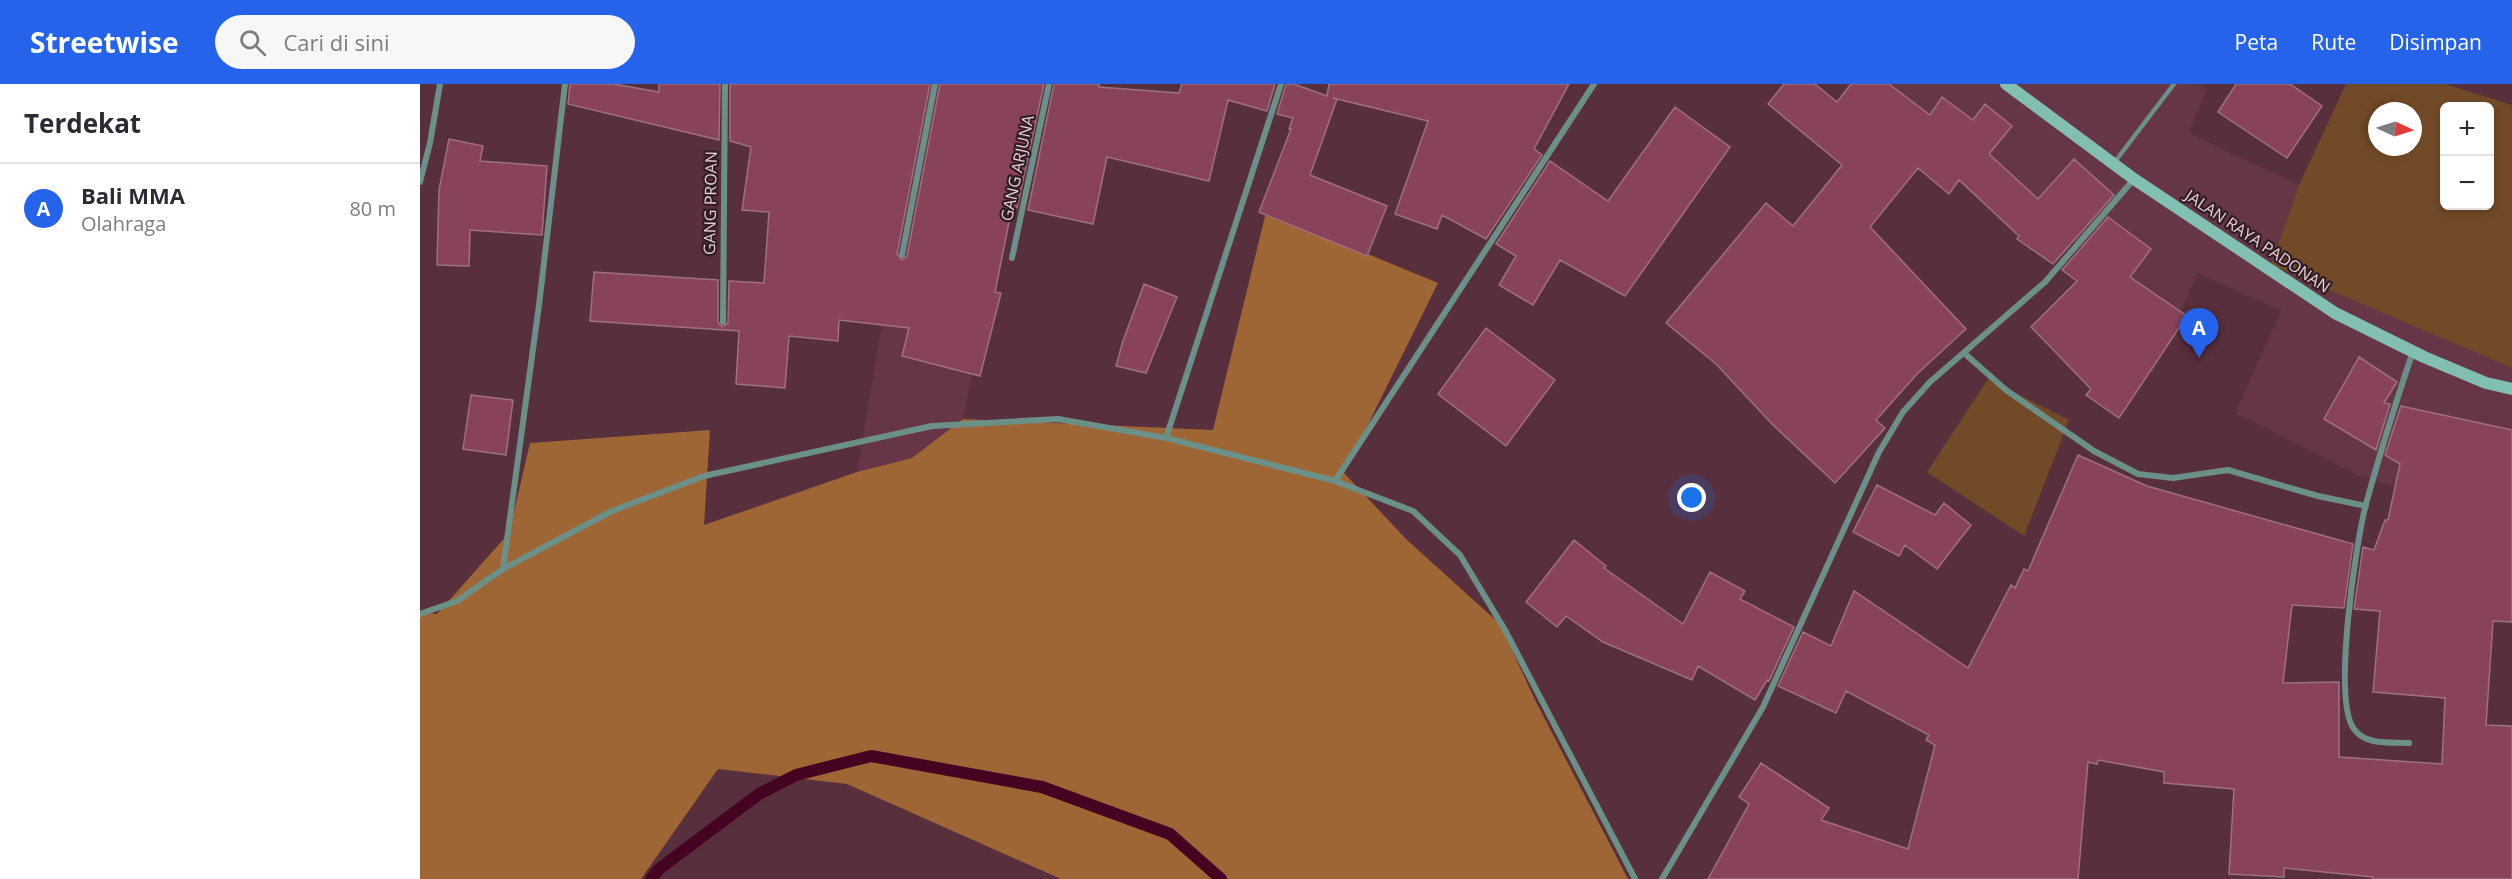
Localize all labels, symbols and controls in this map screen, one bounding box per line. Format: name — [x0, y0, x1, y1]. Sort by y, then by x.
search box — [215, 15, 635, 69]
text: Streetwise — [30, 23, 179, 61]
icon: search — [236, 26, 269, 59]
text: Cari di sini — [284, 27, 390, 57]
text: Peta — [2235, 28, 2278, 56]
text: Rute — [2311, 28, 2356, 56]
text: Disimpan — [2389, 28, 2482, 56]
north arrow — [2368, 102, 2422, 156]
map controls — [2440, 102, 2494, 210]
button: + — [2440, 102, 2494, 156]
text: Terdekat — [24, 105, 141, 141]
street label: GANG ARJUNA — [995, 112, 1039, 223]
street label: GANG PROAN — [698, 151, 722, 255]
button: − — [2440, 156, 2494, 210]
text: Bali MMA — [81, 180, 185, 210]
street label: JALAN RAYA PADONAN — [2180, 183, 2335, 298]
text: A — [37, 195, 50, 222]
text: 80 m — [349, 195, 396, 222]
text: Olahraga — [81, 210, 166, 237]
pin: A — [2180, 308, 2218, 358]
your location — [1677, 483, 1706, 512]

